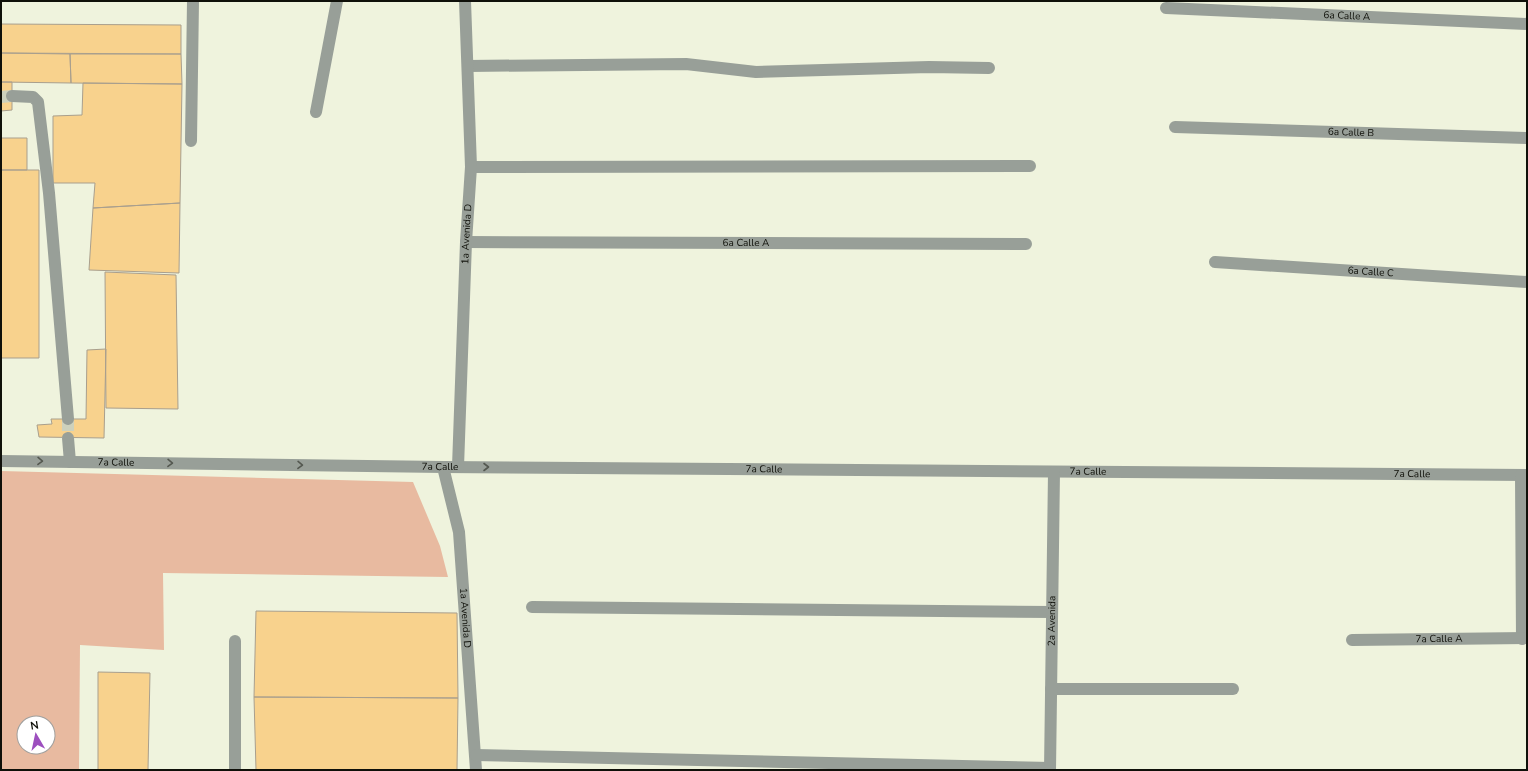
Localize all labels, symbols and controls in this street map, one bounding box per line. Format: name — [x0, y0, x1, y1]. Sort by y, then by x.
street label: 6a Calle A — [1323, 8, 1371, 24]
street label: 6a Calle B — [1328, 125, 1375, 140]
street label: 1a Avenida D — [458, 204, 476, 265]
street label: 6a Calle A — [723, 236, 770, 250]
street label: 6a Calle C — [1347, 264, 1395, 280]
street label: 7a Calle — [97, 455, 135, 470]
one-way arrow — [37, 457, 43, 465]
one-way arrow — [167, 459, 173, 467]
street label: 7a Calle — [421, 460, 459, 474]
one-way arrow — [297, 461, 303, 469]
street label: 7a Calle — [745, 462, 783, 477]
one-way arrow — [483, 463, 489, 471]
street label: 7a Calle — [1069, 465, 1106, 479]
street label: 7a Calle — [1393, 467, 1430, 481]
street label: 1a Avenida D — [456, 587, 474, 649]
street label: 2a Avenida — [1045, 596, 1059, 646]
street label: 7a Calle A — [1415, 632, 1463, 646]
north arrow — [16, 715, 56, 755]
text: N — [29, 718, 40, 734]

